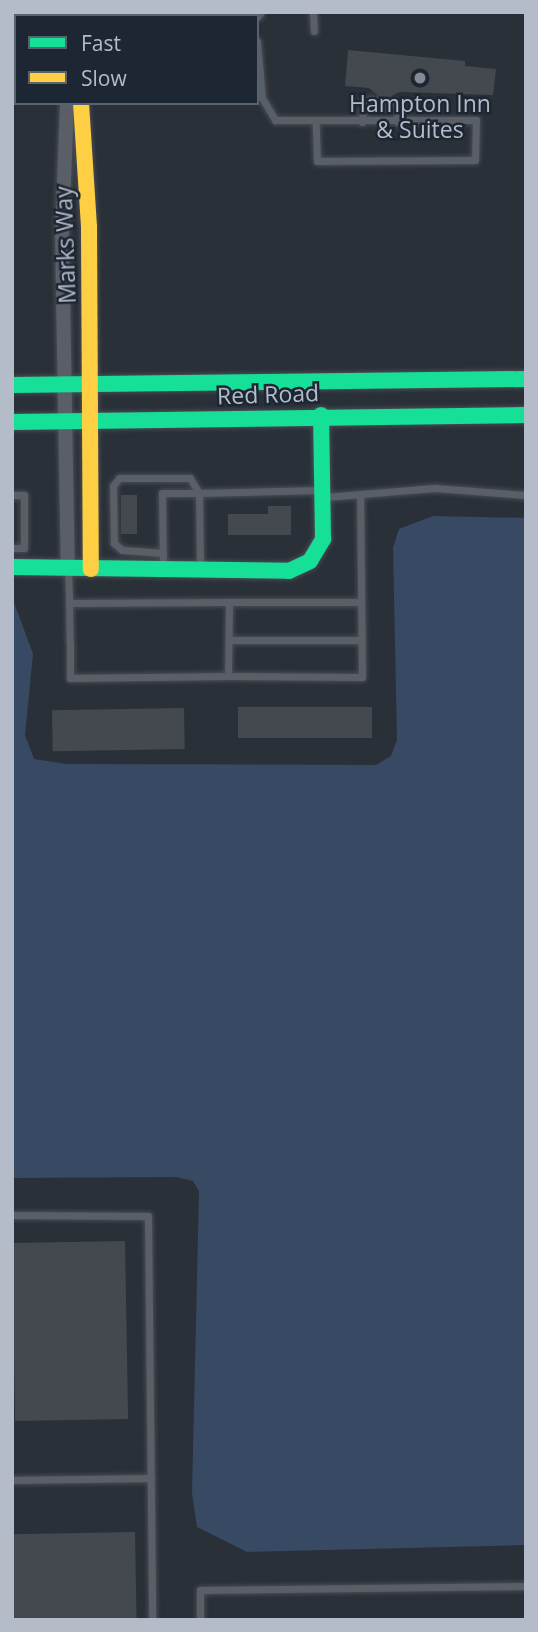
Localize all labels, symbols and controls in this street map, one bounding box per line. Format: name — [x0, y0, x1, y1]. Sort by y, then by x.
legend — [14, 14, 259, 105]
text: Fast — [81, 29, 121, 57]
text: Slow — [81, 64, 127, 92]
marker: Hampton Inn & Suites — [412, 70, 428, 86]
place label: Hampton Inn & Suites — [349, 89, 491, 143]
street label: Marks Way — [49, 186, 81, 304]
street label: Red Road — [217, 378, 319, 410]

